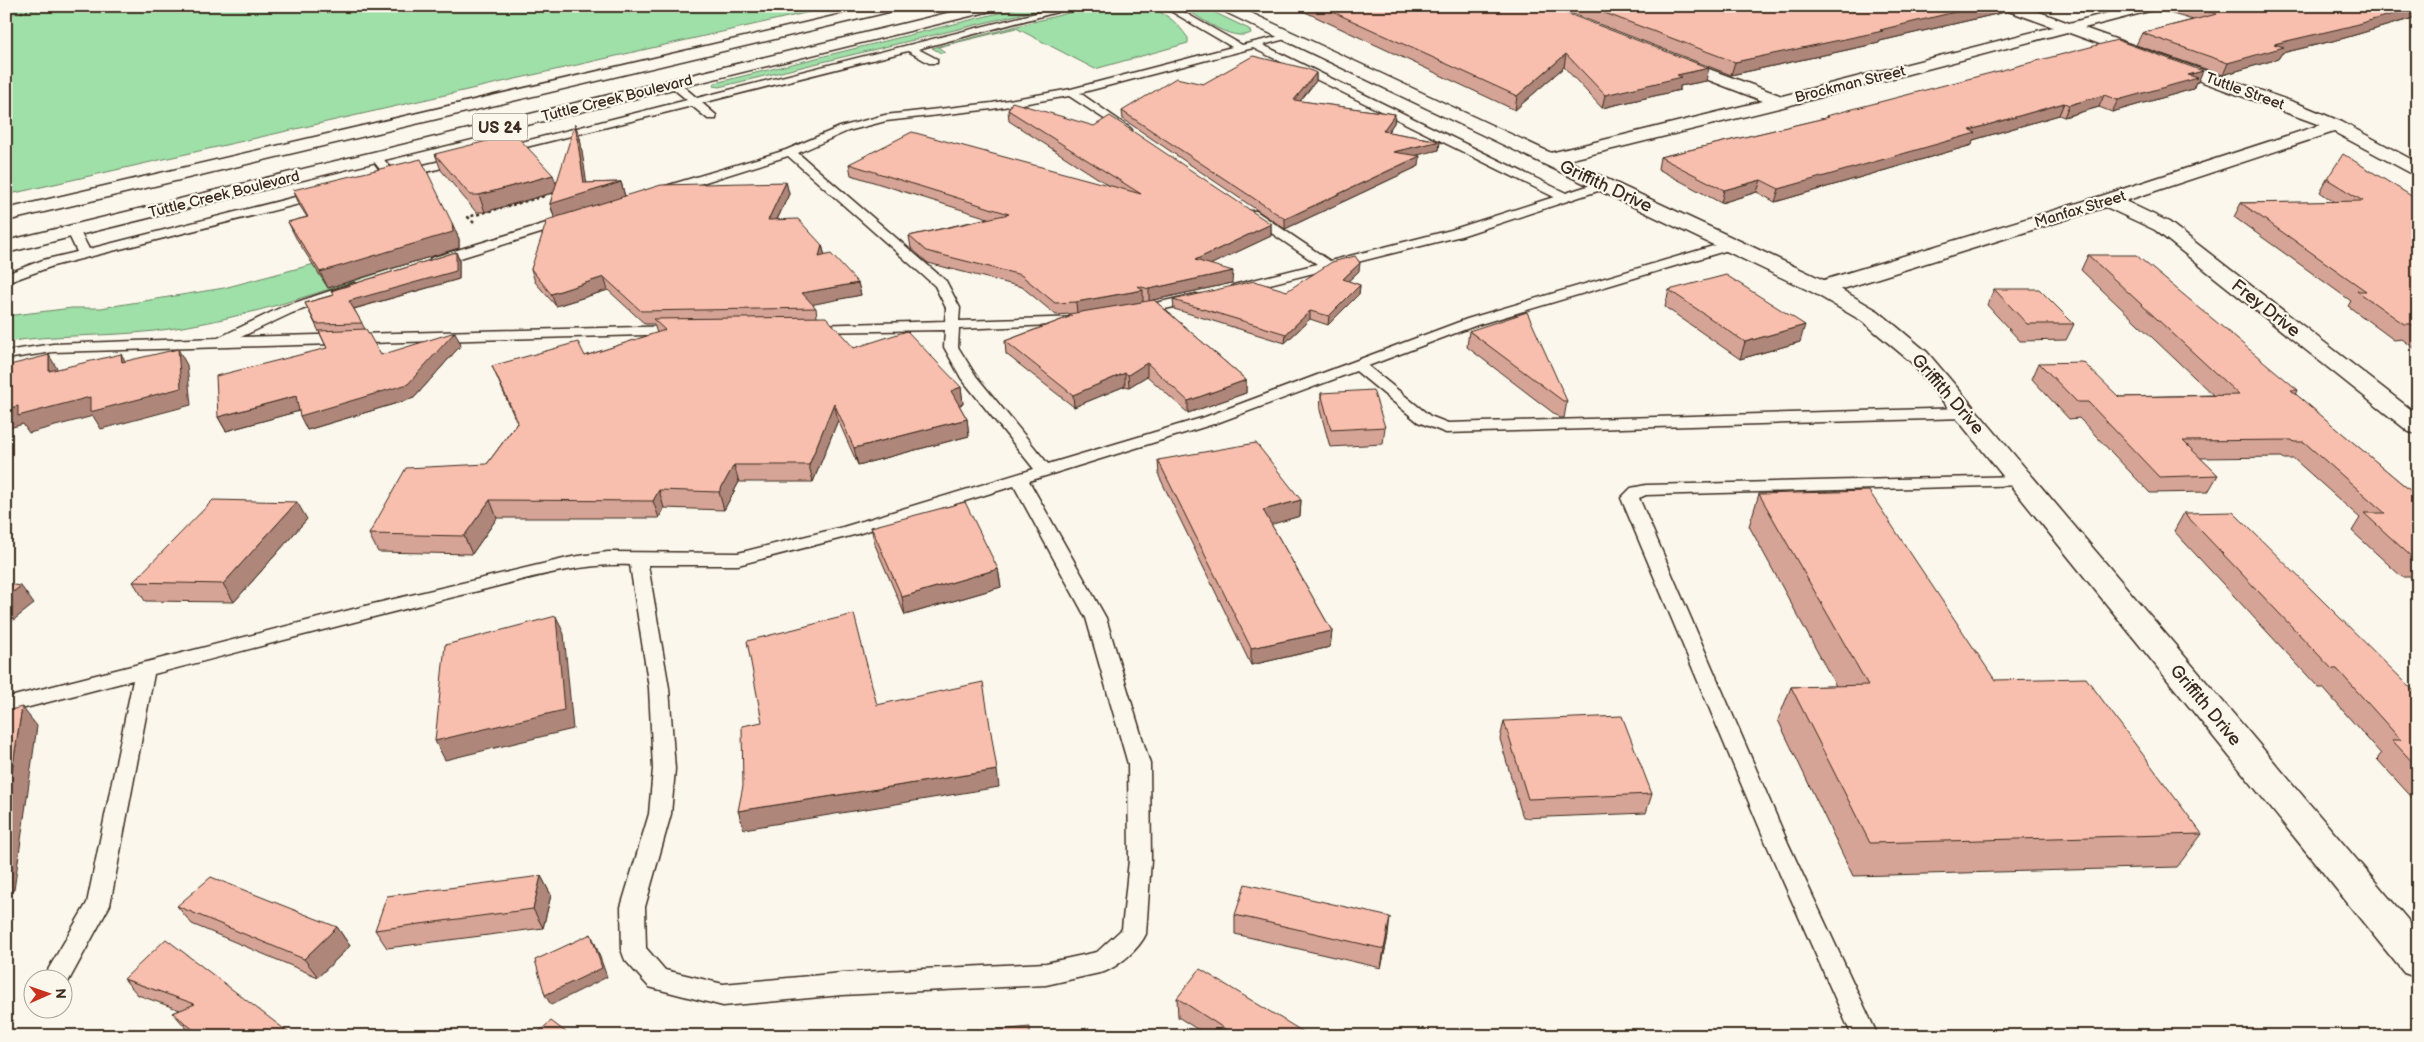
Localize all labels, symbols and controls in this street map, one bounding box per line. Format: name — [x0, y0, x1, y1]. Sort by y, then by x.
street label: Brockman Street — [1793, 61, 1908, 107]
street label: Tuttle Street — [2203, 68, 2287, 115]
street label: Tuttle Creek Boulevard — [540, 71, 695, 126]
road number: US 24 — [472, 114, 528, 140]
street label: Griffith Drive — [1556, 156, 1656, 217]
street label: Tuttle Creek Boulevard — [147, 167, 302, 222]
street label: Manfax Street — [2032, 186, 2129, 232]
street label: Frey Drive — [2227, 275, 2305, 342]
street label: Griffith Drive — [1907, 350, 1988, 439]
street label: Griffith Drive — [2166, 660, 2246, 750]
north arrow — [22, 970, 72, 1020]
text: N — [52, 988, 69, 999]

